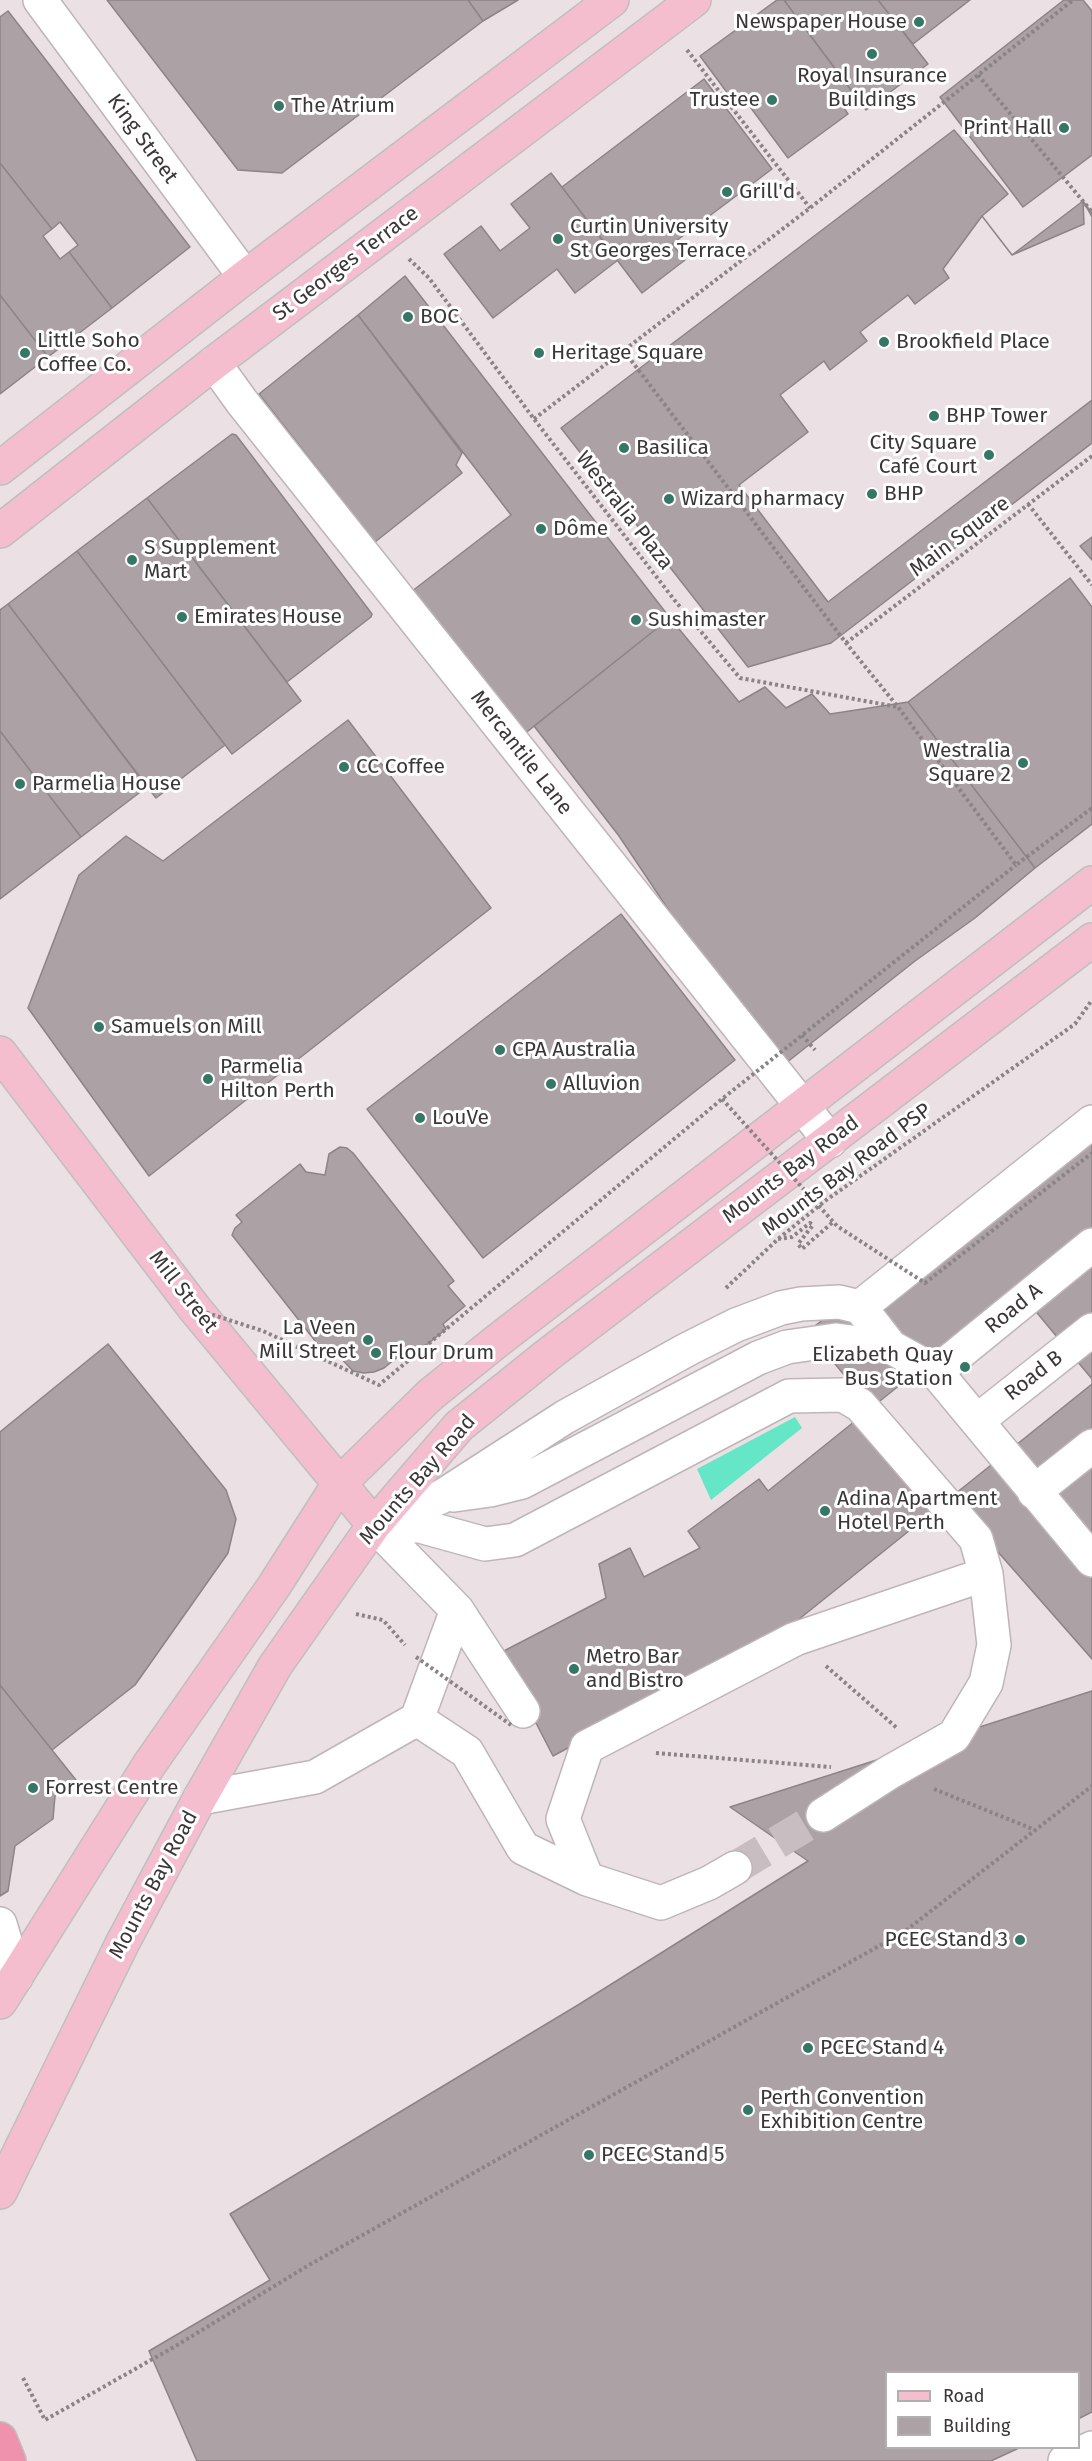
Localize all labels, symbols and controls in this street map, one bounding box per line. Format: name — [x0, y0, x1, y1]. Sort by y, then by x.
place label: Newspaper House — [735, 9, 907, 35]
marker: Newspaper House — [912, 15, 926, 29]
marker: Royal Insurance Buildings — [865, 47, 879, 61]
place label: Royal Insurance Buildings — [797, 63, 947, 113]
place label: Trustee — [689, 87, 760, 113]
street label: King Street — [101, 90, 183, 188]
place label: The Atrium — [291, 93, 395, 119]
marker: Trustee — [765, 93, 779, 107]
marker: The Atrium — [272, 99, 286, 113]
place label: Print Hall — [963, 115, 1052, 141]
marker: Print Hall — [1057, 121, 1071, 135]
place label: Grill'd — [739, 179, 795, 205]
marker: Grill'd — [720, 185, 734, 199]
street label: St Georges Terrace — [268, 201, 424, 327]
place label: Curtin University St Georges Terrace — [570, 214, 746, 264]
marker: Curtin University St Georges Terrace — [551, 232, 565, 246]
place label: BOC — [420, 304, 459, 330]
marker: BOC — [401, 310, 415, 324]
place label: Little Soho Coffee Co. — [37, 328, 140, 378]
place label: Brookfield Place — [896, 329, 1050, 355]
marker: Brookfield Place — [877, 335, 891, 349]
place label: Heritage Square — [551, 340, 704, 366]
marker: Little Soho Coffee Co. — [18, 346, 32, 360]
marker: Heritage Square — [532, 346, 546, 360]
place label: BHP Tower — [946, 403, 1047, 429]
marker: BHP Tower — [927, 409, 941, 423]
place label: City Square Café Court — [869, 430, 977, 480]
place label: Basilica — [636, 435, 709, 461]
marker: Basilica — [617, 441, 631, 455]
street label: Westralia Plaza — [570, 447, 678, 575]
marker: City Square Café Court — [982, 448, 996, 462]
place label: BHP — [884, 481, 923, 507]
place label: Wizard pharmacy — [681, 486, 844, 512]
marker: BHP — [865, 487, 879, 501]
street label: Main Square — [905, 491, 1015, 583]
marker: Wizard pharmacy — [662, 492, 676, 506]
place label: Dôme — [553, 516, 608, 542]
marker: Dôme — [534, 522, 548, 536]
place label: S Supplement Mart — [144, 535, 276, 585]
marker: S Supplement Mart — [125, 553, 139, 567]
place label: Emirates House — [194, 604, 342, 630]
place label: Sushimaster — [648, 607, 766, 633]
marker: Emirates House — [175, 610, 189, 624]
marker: Sushimaster — [629, 613, 643, 627]
street label: Mercantile Lane — [465, 686, 577, 820]
place label: Westralia Square 2 — [923, 738, 1011, 788]
place label: CC Coffee — [356, 754, 445, 780]
marker: Westralia Square 2 — [1016, 756, 1030, 770]
marker: CC Coffee — [337, 760, 351, 774]
place label: Parmelia House — [32, 771, 181, 797]
marker: Parmelia House — [13, 777, 27, 791]
place label: Samuels on Mill — [111, 1014, 262, 1040]
marker: Samuels on Mill — [92, 1020, 106, 1034]
place label: CPA Australia — [512, 1037, 636, 1063]
marker: CPA Australia — [493, 1043, 507, 1057]
place label: Parmelia Hilton Perth — [220, 1054, 335, 1104]
place label: Alluvion — [563, 1071, 640, 1097]
marker: Parmelia Hilton Perth — [201, 1072, 215, 1086]
marker: Alluvion — [544, 1077, 558, 1091]
street label: Mounts Bay Road PSP — [757, 1098, 937, 1242]
place label: LouVe — [432, 1105, 489, 1131]
marker: LouVe — [413, 1111, 427, 1125]
street label: Mounts Bay Road — [718, 1111, 864, 1229]
street label: Mill Street — [143, 1246, 223, 1338]
street label: Road A — [980, 1278, 1048, 1340]
place label: La Veen Mill Street — [259, 1315, 356, 1365]
marker: La Veen Mill Street — [361, 1333, 375, 1347]
place label: Flour Drum — [388, 1340, 494, 1366]
place label: Elizabeth Quay Bus Station — [812, 1342, 953, 1392]
marker: Flour Drum — [369, 1346, 383, 1360]
street label: Road B — [1000, 1346, 1068, 1406]
marker: Elizabeth Quay Bus Station — [958, 1360, 972, 1374]
street label: Mounts Bay Road — [355, 1410, 481, 1550]
place label: Adina Apartment Hotel Perth — [837, 1486, 998, 1536]
marker: Adina Apartment Hotel Perth — [818, 1504, 832, 1518]
place label: Metro Bar and Bistro — [586, 1644, 684, 1694]
marker: Metro Bar and Bistro — [567, 1662, 581, 1676]
place label: Forrest Centre — [45, 1775, 178, 1801]
marker: Forrest Centre — [26, 1781, 40, 1795]
street label: Mounts Bay Road — [104, 1807, 204, 1963]
place label: PCEC Stand 3 — [885, 1927, 1008, 1953]
marker: PCEC Stand 3 — [1013, 1933, 1027, 1947]
place label: PCEC Stand 4 — [820, 2035, 944, 2061]
marker: PCEC Stand 4 — [801, 2041, 815, 2055]
place label: Perth Convention Exhibition Centre — [760, 2085, 924, 2135]
marker: Perth Convention Exhibition Centre — [741, 2103, 755, 2117]
place label: PCEC Stand 5 — [601, 2142, 725, 2168]
marker: PCEC Stand 5 — [582, 2148, 596, 2162]
legend — [885, 2371, 1080, 2449]
text: Road — [943, 2385, 985, 2407]
text: Building — [943, 2415, 1010, 2437]

